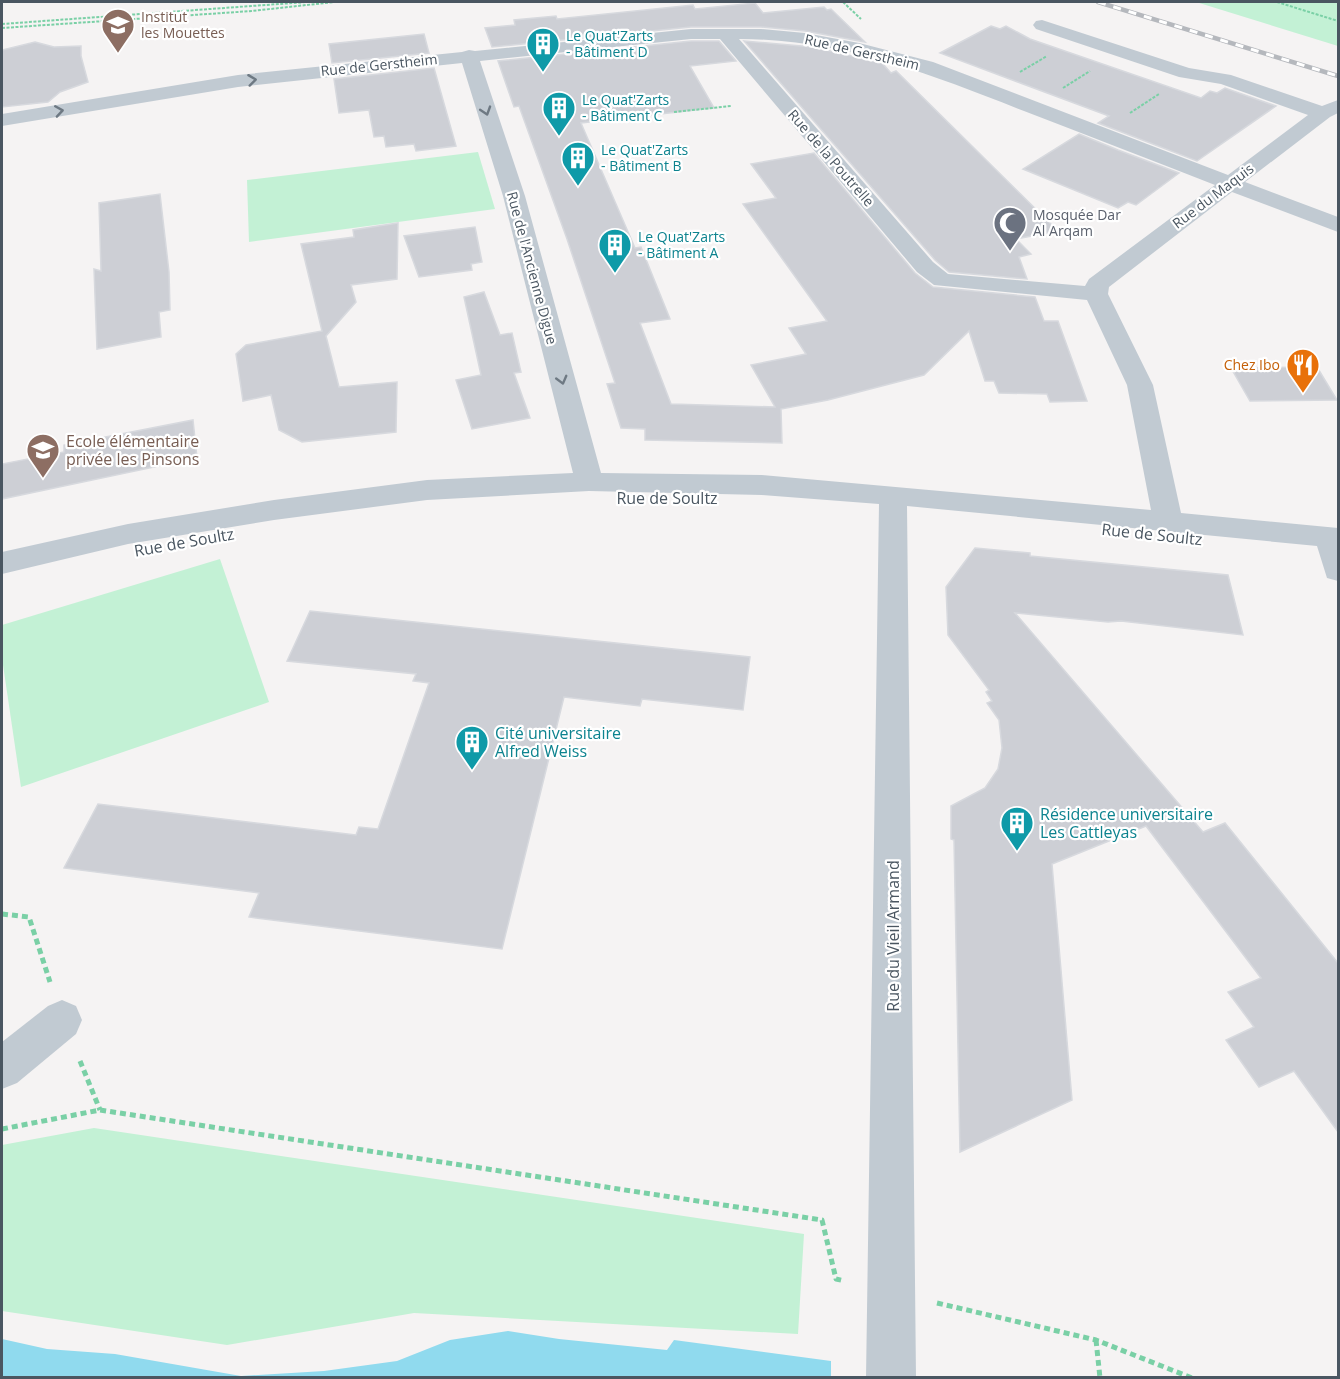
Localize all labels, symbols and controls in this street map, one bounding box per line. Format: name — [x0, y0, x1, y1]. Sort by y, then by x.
school or university icon: Institut les Mouettes — [100, 7, 136, 54]
place label: Institut les Mouettes — [141, 7, 225, 42]
building icon: Le Quat'Zarts - Bâtiment D — [525, 26, 561, 73]
place label: Le Quat'Zarts - Bâtiment D — [566, 26, 654, 61]
street label: Rue de Gerstheim — [803, 29, 921, 74]
street label: Rue de Gerstheim — [320, 49, 438, 80]
one-way arrow — [247, 74, 256, 86]
building icon: Le Quat'Zarts - Bâtiment C — [541, 90, 577, 137]
place label: Le Quat'Zarts - Bâtiment C — [582, 90, 670, 125]
one-way arrow — [55, 105, 64, 117]
one-way arrow — [479, 105, 492, 116]
street label: Rue de la Poutrelle — [784, 105, 879, 210]
building icon: Le Quat'Zarts - Bâtiment B — [560, 140, 596, 187]
place label: Le Quat'Zarts - Bâtiment B — [601, 140, 689, 175]
street label: Rue du Maquis — [1168, 159, 1258, 232]
street label: Rue de l'Ancienne Digue — [503, 189, 562, 346]
mosque icon: Mosquée Dar Al Arqam — [992, 205, 1028, 252]
place label: Mosquée Dar Al Arqam — [1033, 205, 1121, 240]
building icon: Le Quat'Zarts - Bâtiment A — [597, 227, 633, 274]
place label: Le Quat'Zarts - Bâtiment A — [638, 227, 726, 262]
restaurant icon: Chez Ibo — [1285, 347, 1321, 394]
place label: Chez Ibo — [1224, 355, 1280, 374]
one-way arrow — [555, 374, 567, 384]
place label: Ecole élémentaire privée les Pinsons — [66, 430, 199, 470]
school or university icon: Ecole élémentaire privée les Pinsons — [25, 432, 61, 479]
street label: Rue de Soultz — [616, 487, 718, 509]
street label: Rue de Soultz — [1101, 518, 1203, 550]
street label: Rue de Soultz — [132, 522, 236, 562]
place label: Cité universitaire Alfred Weiss — [495, 722, 621, 762]
building icon: Cité universitaire Alfred Weiss — [454, 724, 490, 771]
place label: Résidence universitaire Les Cattleyas — [1040, 803, 1213, 843]
building icon: Résidence universitaire Les Cattleyas — [999, 805, 1035, 852]
street label: Rue du Vieil Armand — [882, 860, 904, 1012]

